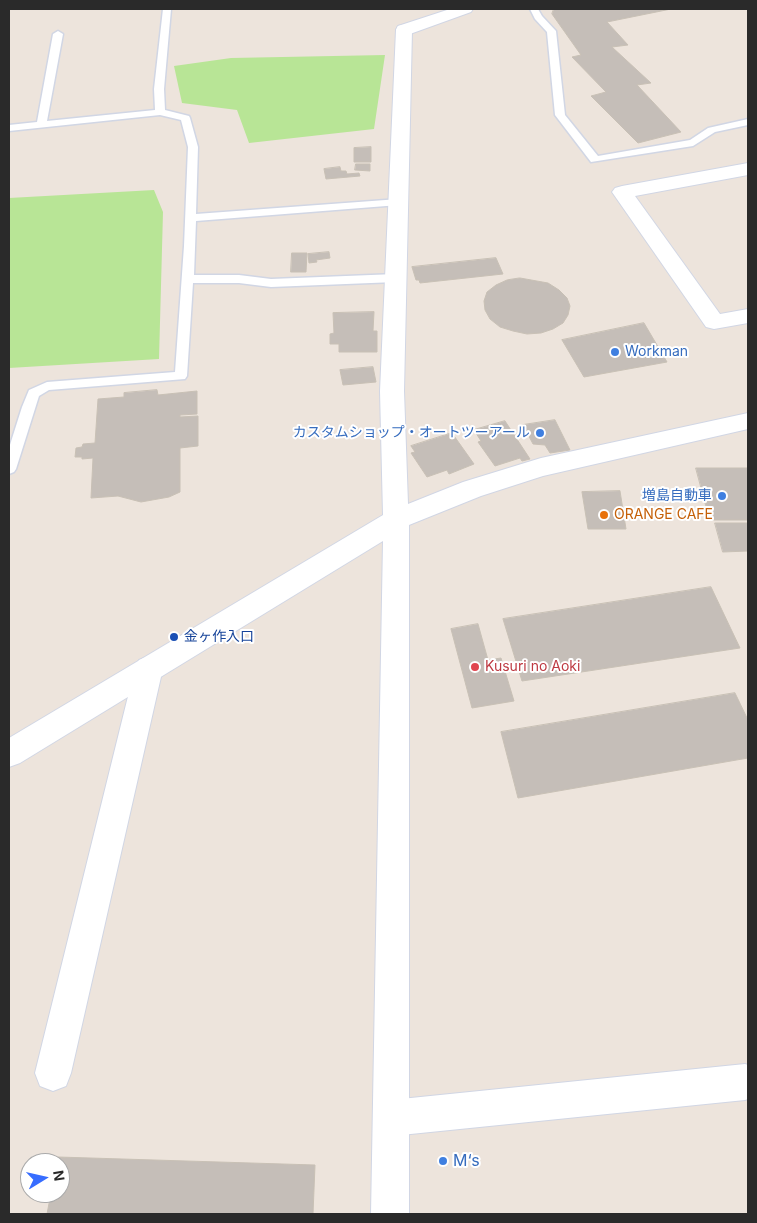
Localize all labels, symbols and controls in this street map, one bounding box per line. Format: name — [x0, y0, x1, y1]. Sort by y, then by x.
place label: Workman — [625, 344, 688, 360]
marker: Workman — [609, 346, 621, 358]
place label: カスタムショップ・オートツーアール — [293, 425, 530, 441]
marker: カスタムショップ・オートツーアール — [534, 427, 546, 439]
place label: 増島自動車 — [642, 488, 712, 504]
marker: 増島自動車 — [716, 490, 728, 502]
place label: ORANGE CAFE — [614, 507, 713, 523]
marker: ORANGE CAFE — [598, 509, 610, 521]
place label: 金ヶ作入口 — [184, 629, 254, 645]
marker: 金ヶ作入口 — [168, 631, 180, 643]
place label: Kusuri no Aoki — [485, 659, 580, 675]
marker: Kusuri no Aoki — [469, 661, 481, 673]
place label: M‘s — [453, 1151, 480, 1171]
north arrow — [20, 1153, 70, 1203]
marker: M‘s — [437, 1155, 449, 1167]
text: N — [50, 1169, 69, 1182]

